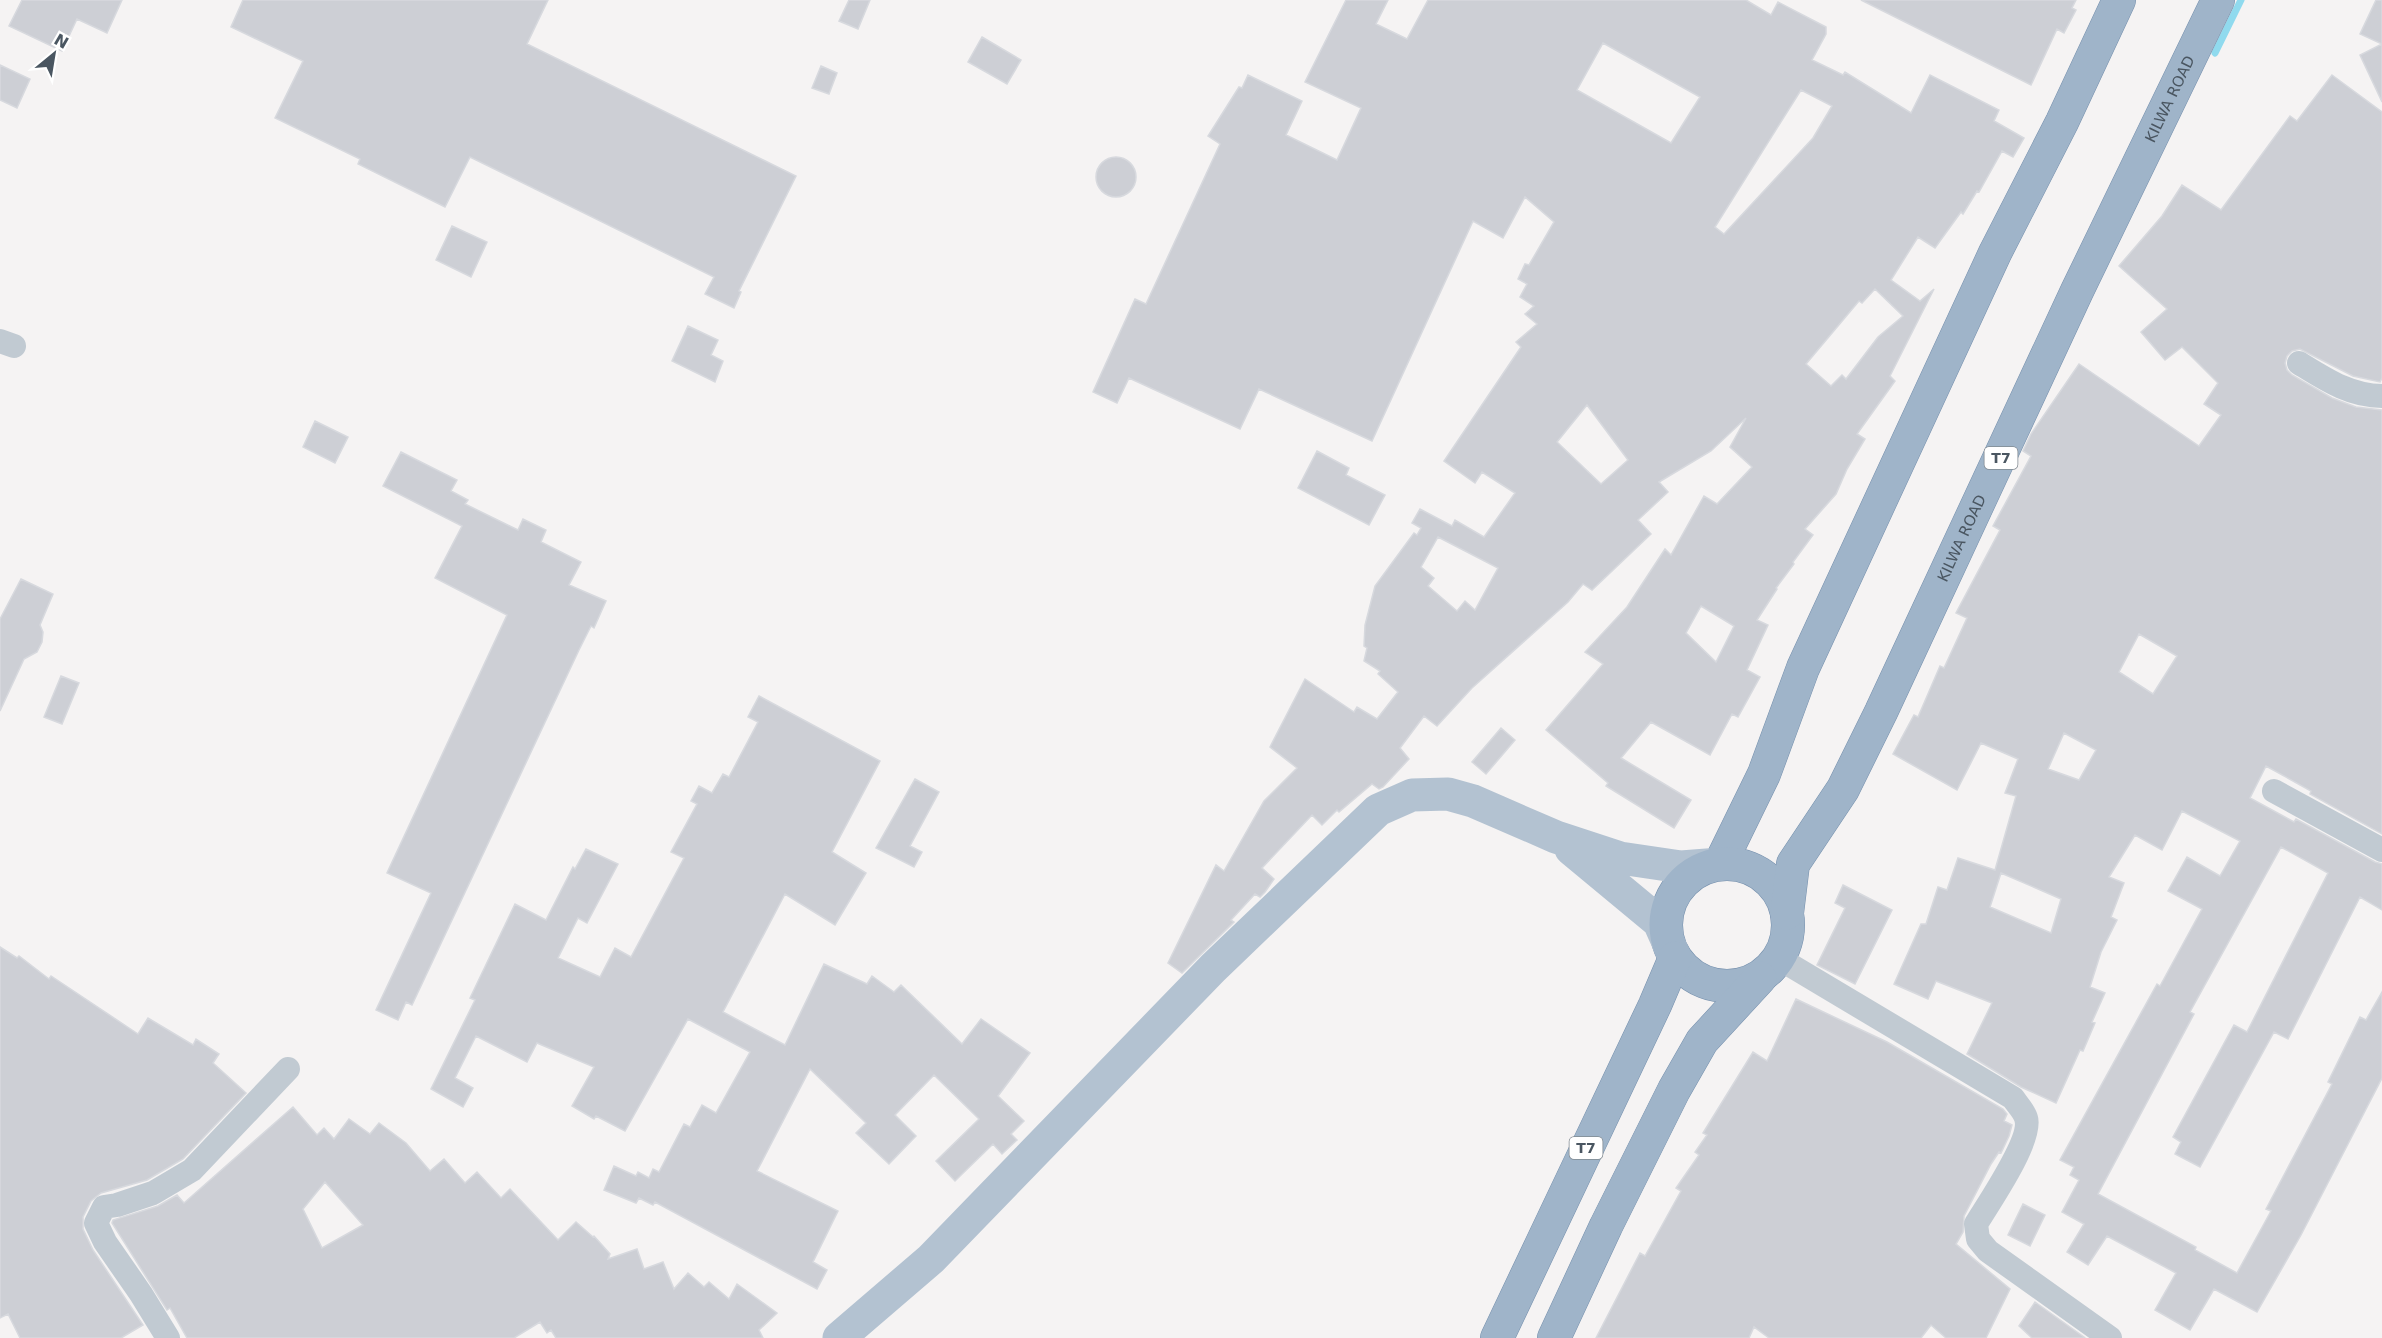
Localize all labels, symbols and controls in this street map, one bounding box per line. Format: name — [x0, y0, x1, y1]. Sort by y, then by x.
north arrow — [24, 24, 84, 84]
text: N — [51, 30, 72, 53]
street label: KILWA ROAD — [2141, 53, 2199, 145]
road number: T7 — [1984, 447, 2018, 469]
street label: KILWA ROAD — [1934, 492, 1990, 585]
road number: T7 — [1570, 1137, 1602, 1159]

